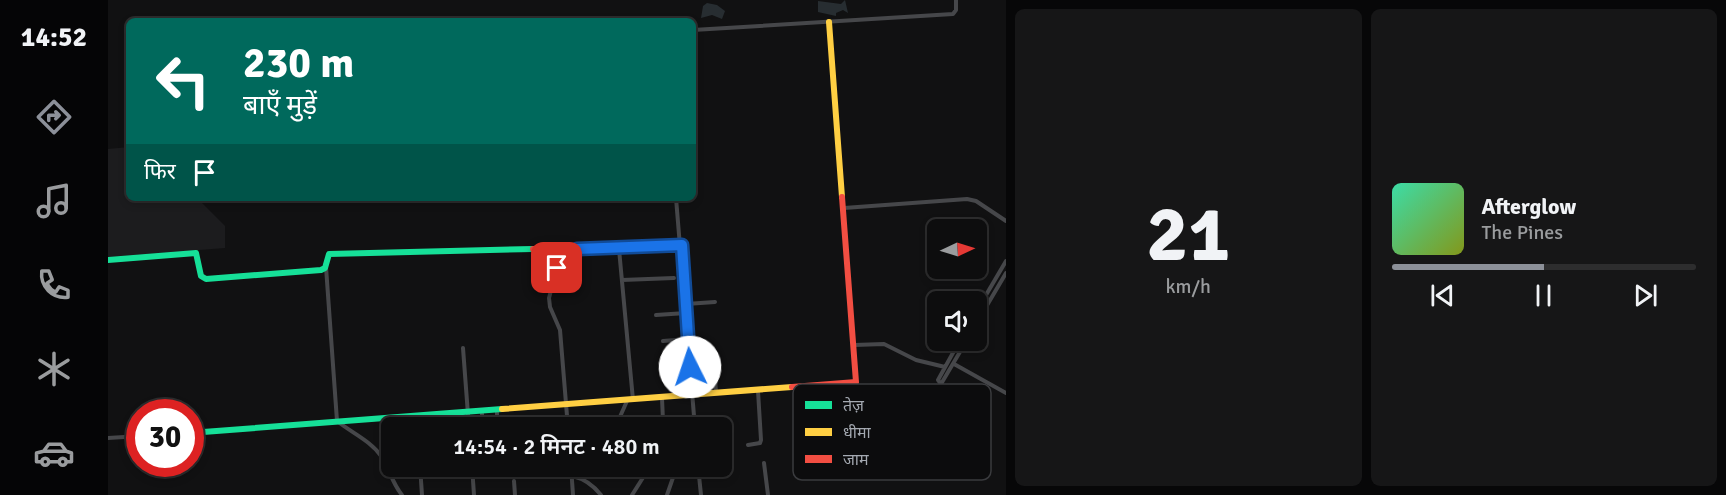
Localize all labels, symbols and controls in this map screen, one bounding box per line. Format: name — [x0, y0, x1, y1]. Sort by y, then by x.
text: 14:52 — [21, 21, 87, 54]
text: 230 m — [243, 38, 354, 89]
icon: left — [144, 42, 222, 120]
text: बाएँ मुड़ें — [243, 89, 317, 122]
icon: directions — [33, 96, 75, 138]
icon: arrive — [188, 156, 221, 189]
text: फिर — [144, 158, 176, 185]
icon: music — [33, 180, 75, 222]
text: 21 — [1146, 187, 1230, 283]
text: Afterglow — [1482, 193, 1576, 220]
north arrow — [927, 219, 987, 279]
map controls — [927, 219, 987, 351]
text: The Pines — [1482, 220, 1563, 245]
pin — [531, 242, 582, 293]
icon: arrive — [540, 251, 573, 284]
icon: phone — [33, 264, 75, 306]
text: km/h — [1166, 274, 1211, 299]
icon: previous — [1426, 279, 1459, 312]
icon: pause — [1527, 279, 1560, 312]
icon: next — [1629, 279, 1662, 312]
button: sound — [927, 291, 987, 351]
position arrow — [658, 335, 722, 399]
icon: climate — [33, 348, 75, 390]
legend — [793, 384, 991, 480]
text: तेज़ — [843, 396, 865, 416]
speed limit sign: 30 — [126, 399, 204, 477]
text: धीमा — [843, 423, 872, 443]
icon: car — [33, 432, 75, 474]
text: 14:54 · 2 मिनट · 480 m — [453, 433, 660, 460]
text: जाम — [843, 450, 869, 470]

